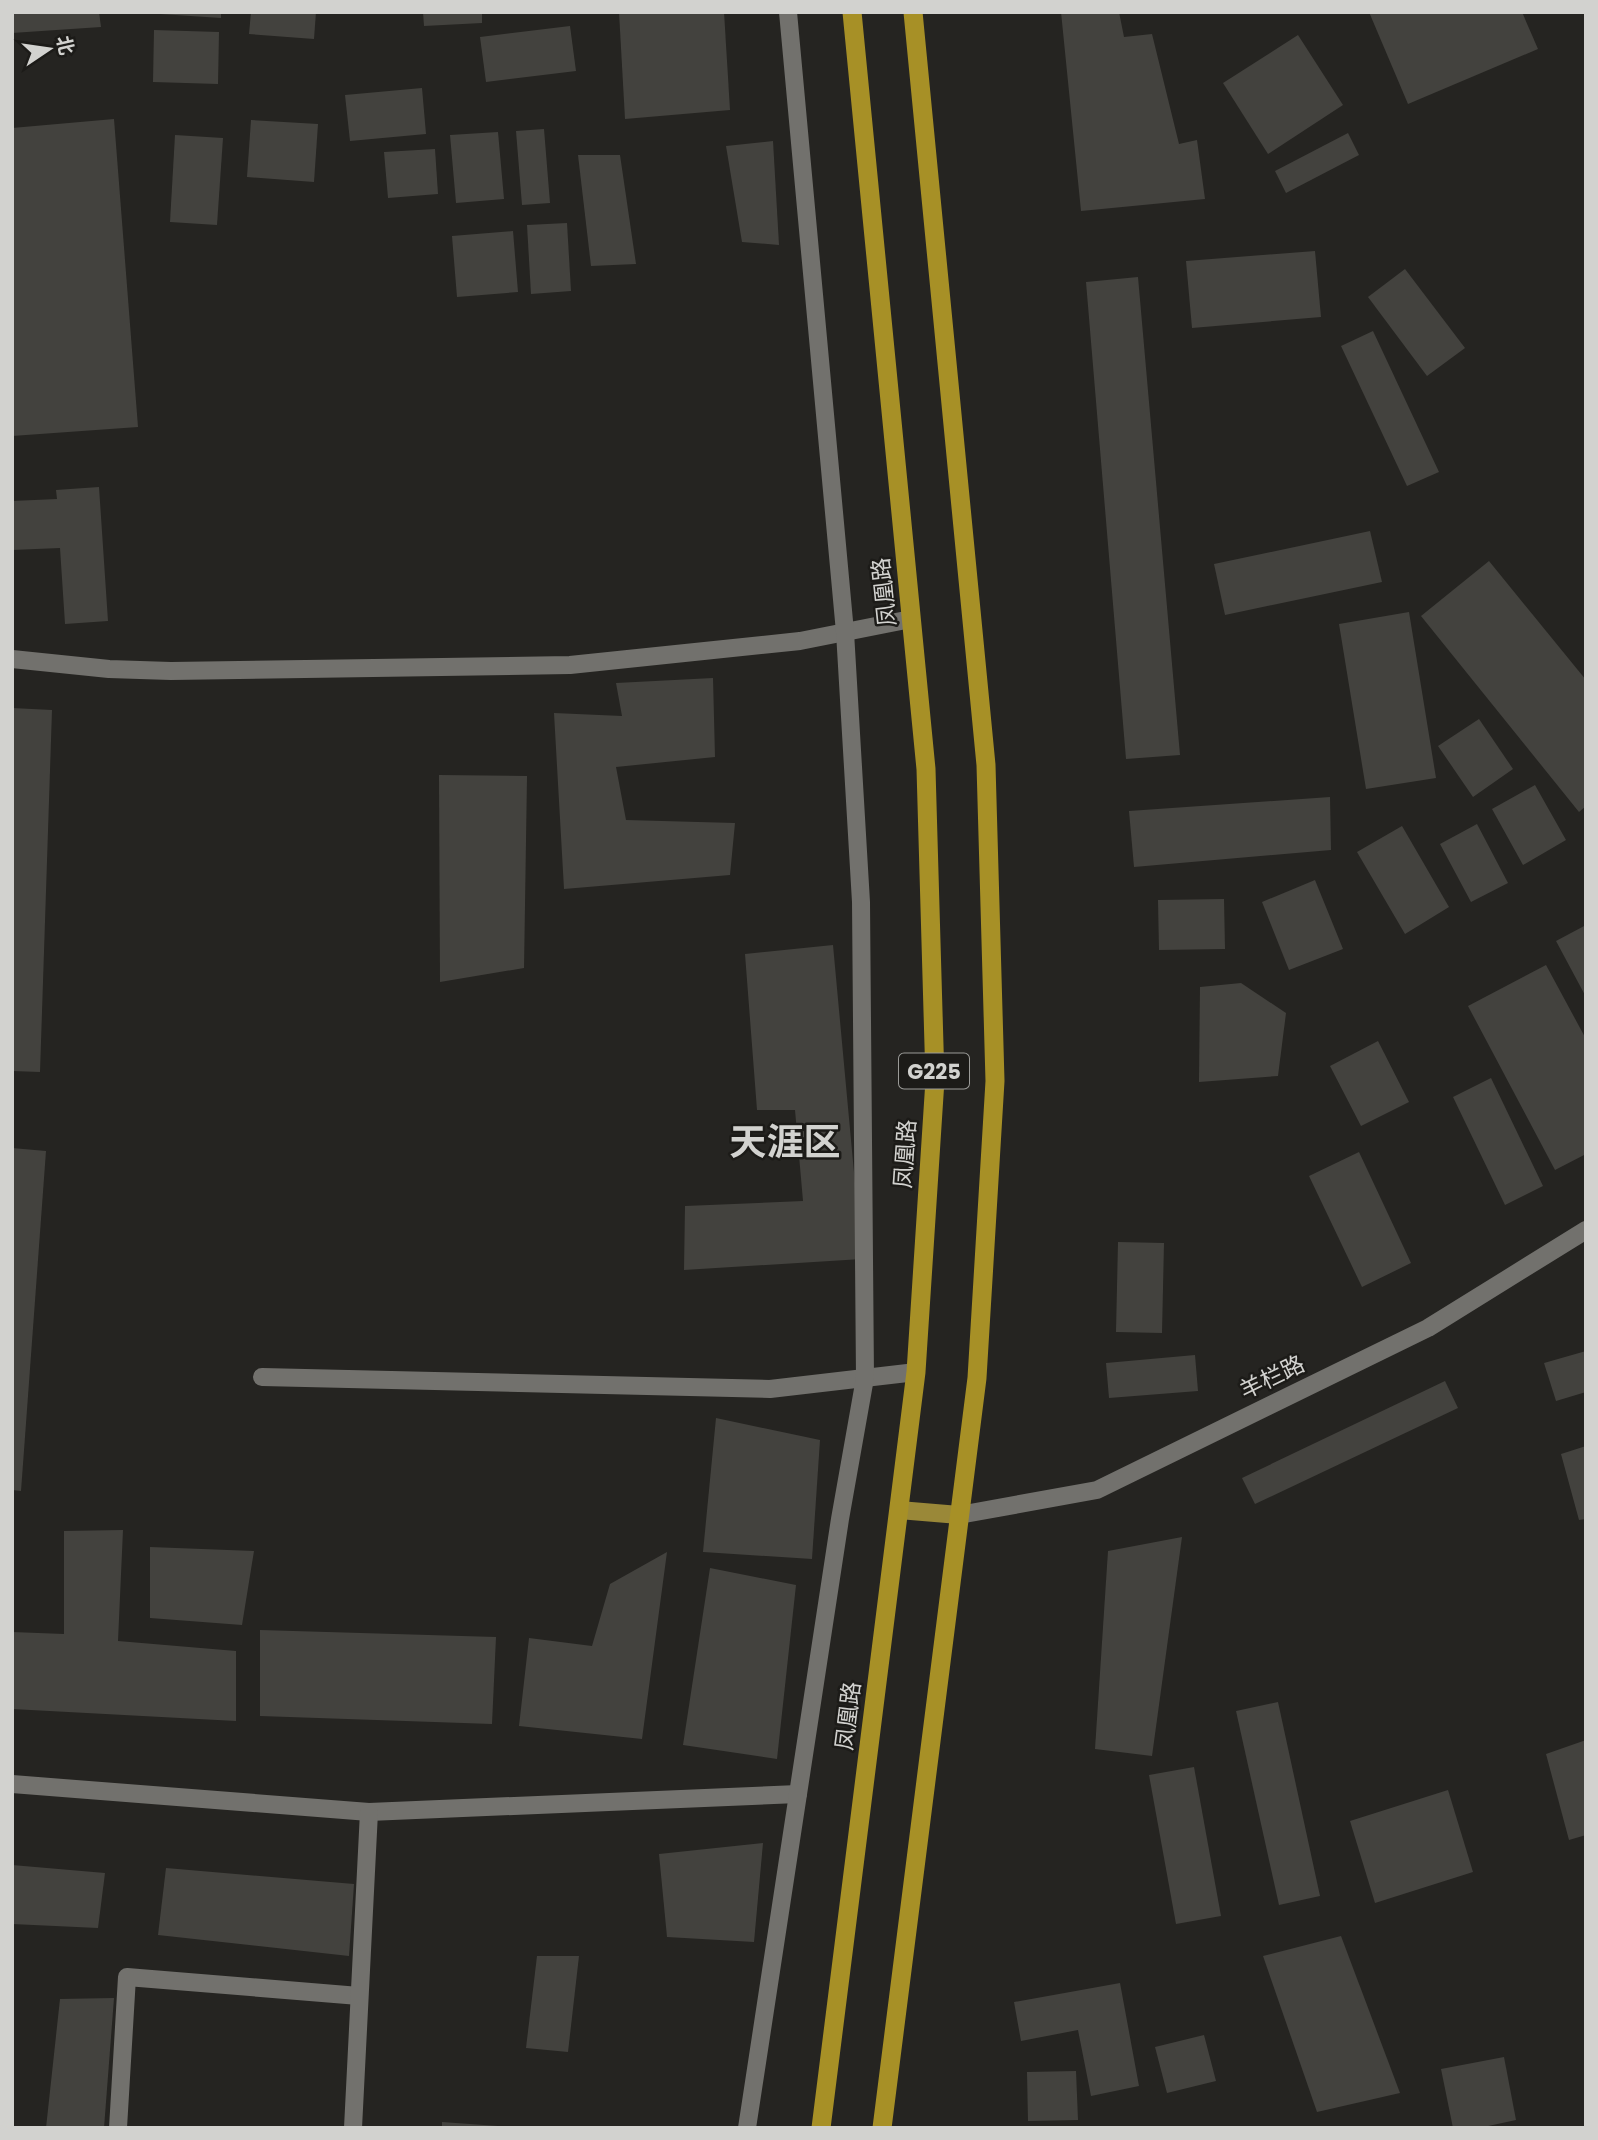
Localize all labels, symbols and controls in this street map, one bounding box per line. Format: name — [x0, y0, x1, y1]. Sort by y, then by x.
north arrow — [14, 14, 84, 84]
text: 北 — [50, 33, 80, 58]
street label: 凤凰路 — [864, 556, 904, 628]
road number: G225 — [899, 1054, 969, 1088]
district label: 天涯区 — [730, 1116, 841, 1168]
street label: 凤凰路 — [887, 1118, 923, 1190]
street label: 羊栏路 — [1234, 1347, 1310, 1407]
street label: 凤凰路 — [828, 1680, 868, 1752]

